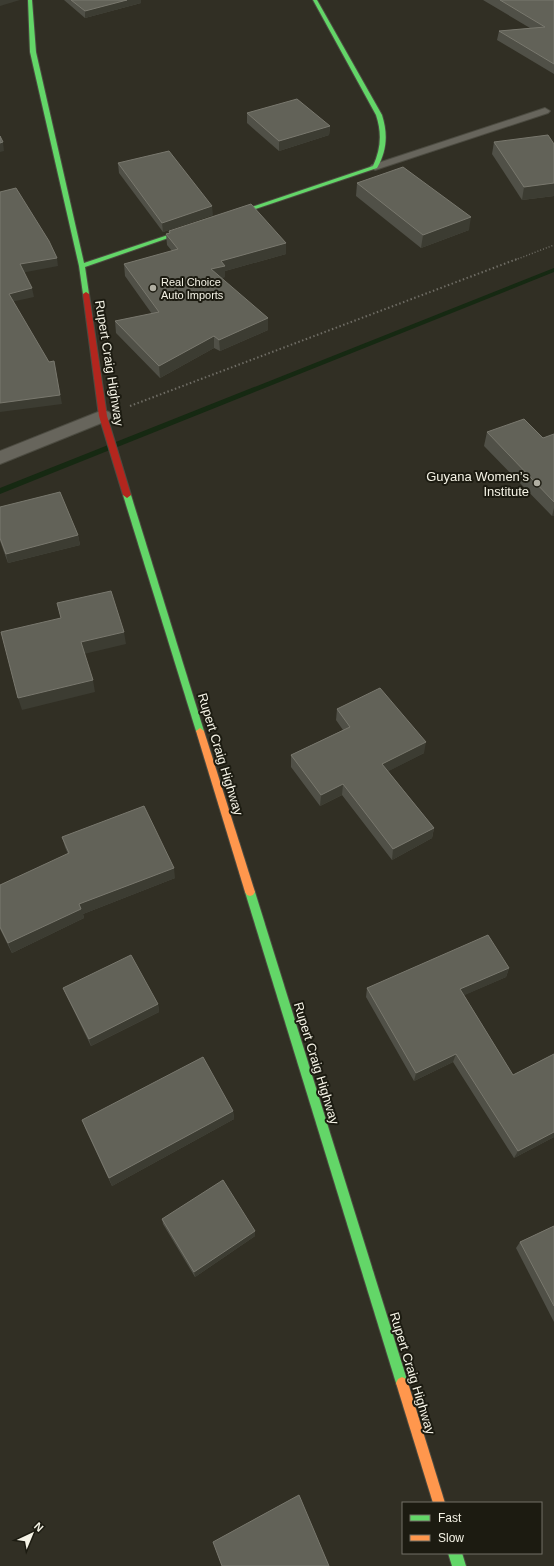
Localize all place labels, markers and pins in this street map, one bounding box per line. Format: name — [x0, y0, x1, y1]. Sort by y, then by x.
place label: Real Choice Auto Imports — [161, 276, 224, 301]
marker: Real Choice Auto Imports — [148, 283, 158, 293]
place label: Guyana Women’s Institute — [426, 469, 529, 499]
marker: Guyana Women’s Institute — [532, 478, 542, 488]

